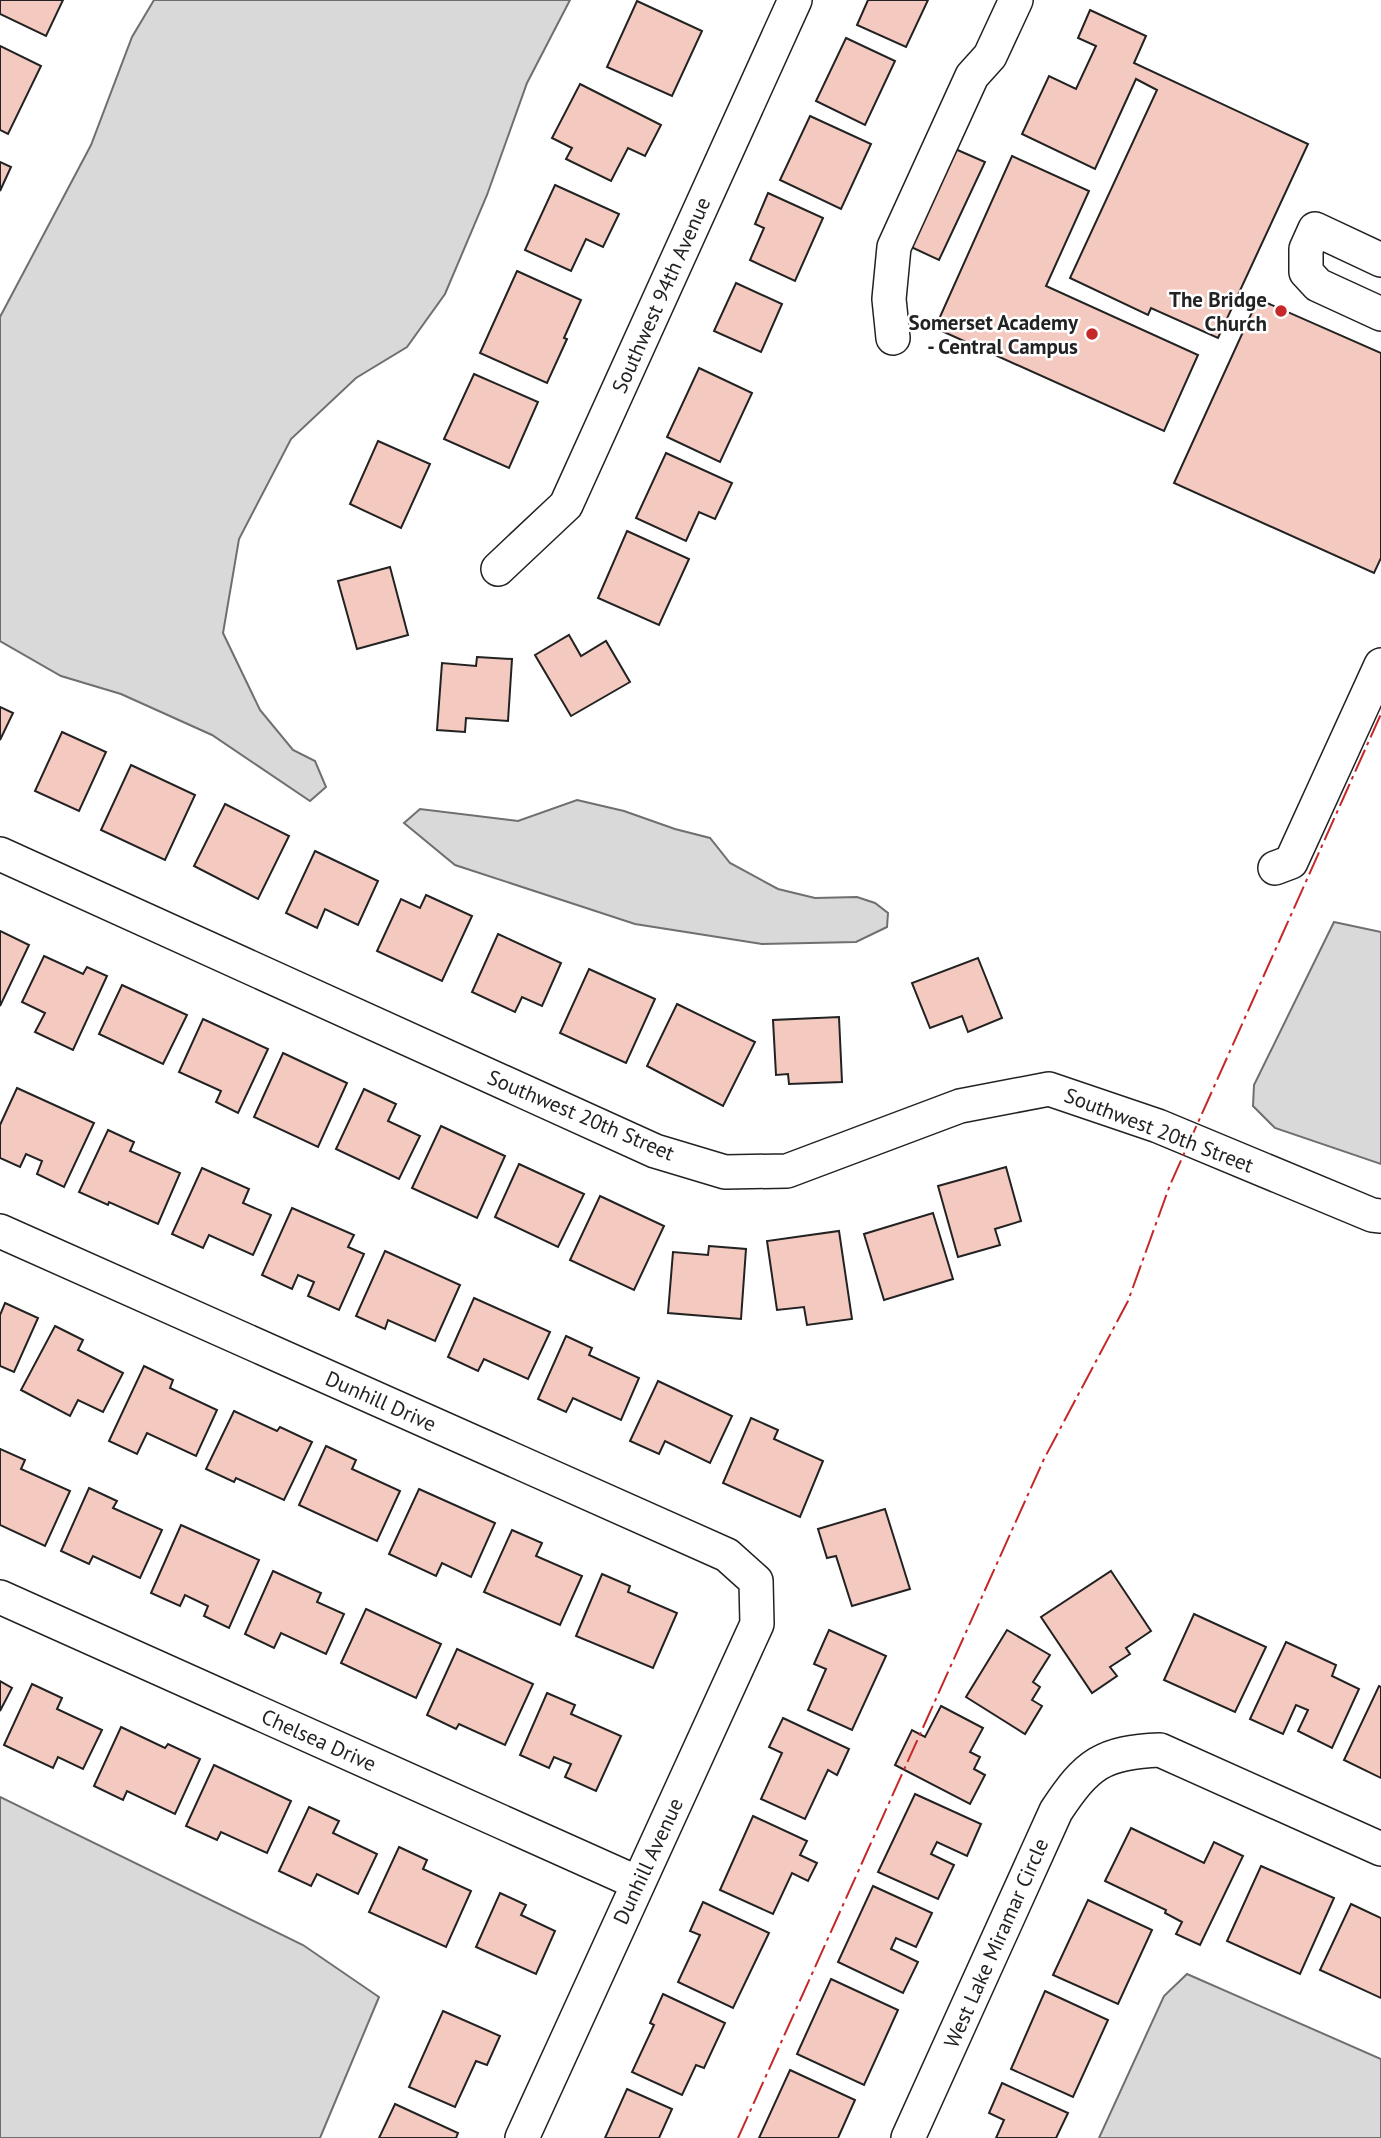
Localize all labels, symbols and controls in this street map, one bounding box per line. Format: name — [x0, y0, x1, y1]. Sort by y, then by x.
street label: Southwest 94th Avenue — [606, 193, 716, 397]
place label: The Bridge Church — [1169, 286, 1267, 337]
marker: The Bridge Church — [1273, 303, 1289, 319]
place label: Somerset Academy - Central Campus — [909, 309, 1079, 360]
marker: Somerset Academy - Central Campus — [1084, 326, 1100, 342]
street label: Southwest 20th Street — [483, 1063, 679, 1167]
street label: Southwest 20th Street — [1061, 1081, 1257, 1179]
street label: Dunhill Drive — [321, 1365, 441, 1437]
street label: Chelsea Drive — [257, 1703, 381, 1777]
street label: Dunhill Avenue — [607, 1793, 689, 1929]
street label: West Lake Miramar Circle — [938, 1834, 1054, 2052]

